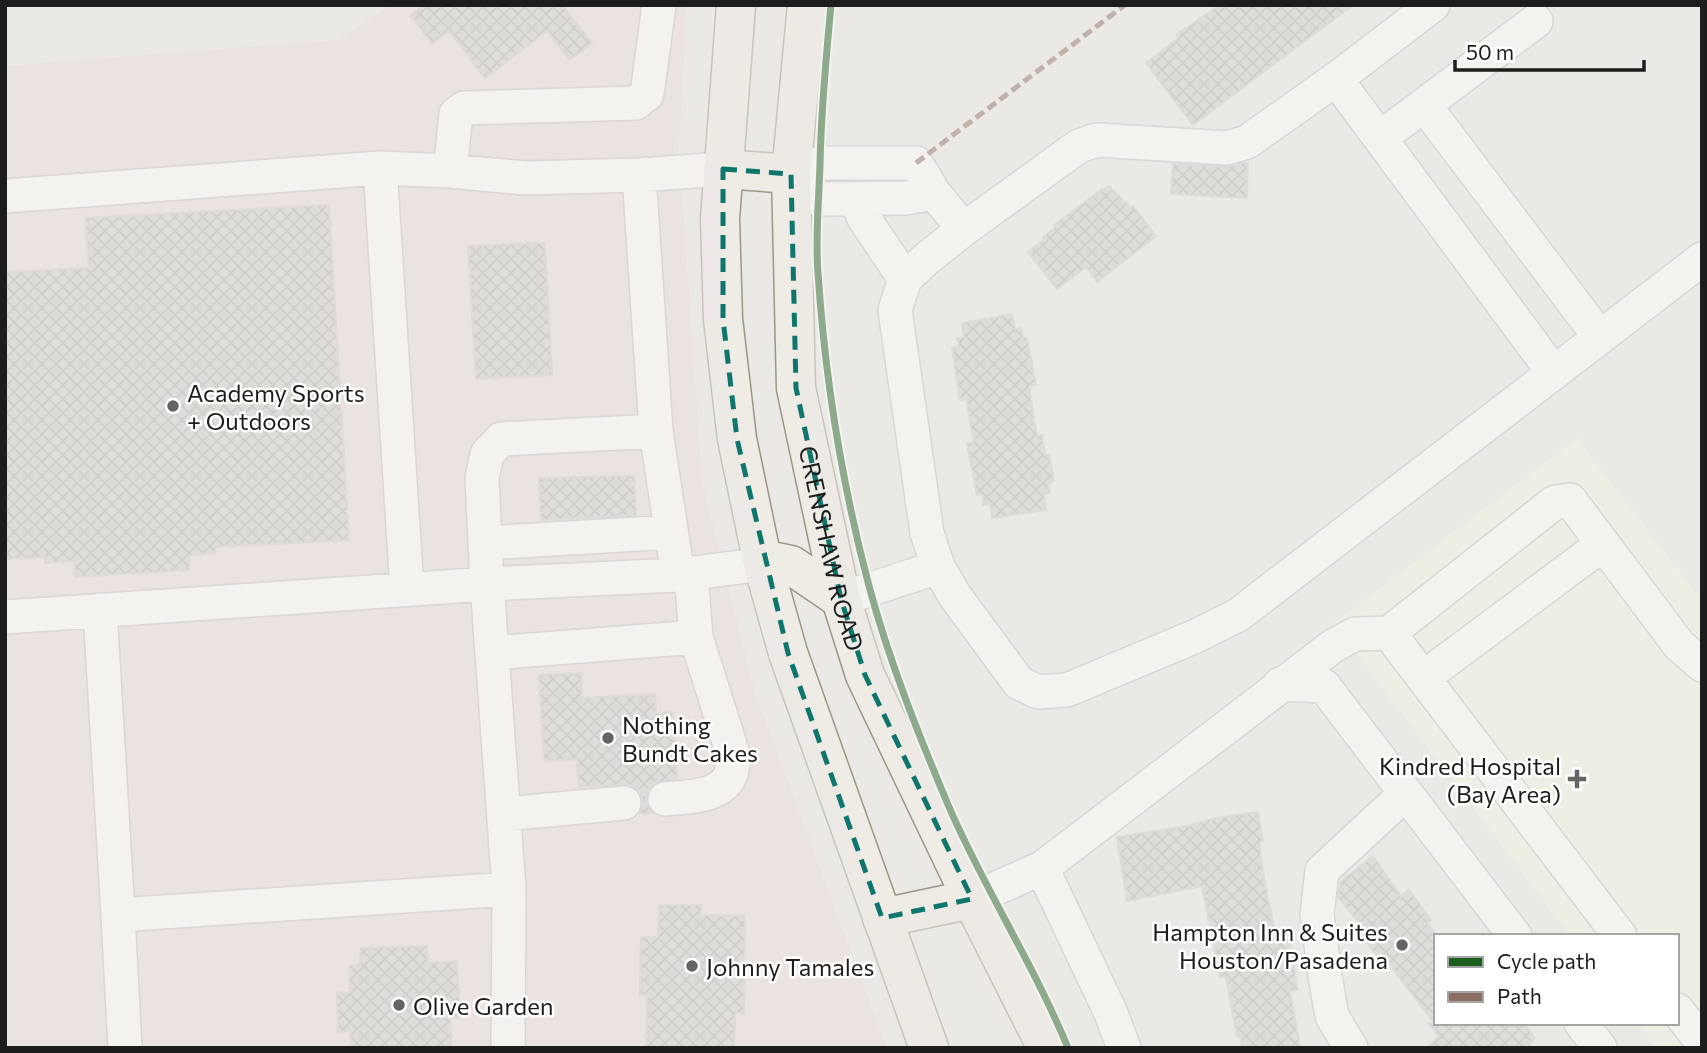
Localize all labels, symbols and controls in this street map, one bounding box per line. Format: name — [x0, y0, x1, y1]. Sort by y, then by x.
scale bar — [1455, 28, 1644, 72]
text: 50 m — [1466, 39, 1514, 64]
place label: Academy Sports + Outdoors — [187, 378, 365, 435]
marker: Academy Sports + Outdoors — [165, 398, 181, 414]
street label: CRENSHAW ROAD — [794, 443, 871, 654]
place label: Nothing Bundt Cakes — [622, 710, 758, 767]
marker: Nothing Bundt Cakes — [600, 730, 616, 746]
place label: Kindred Hospital (Bay Area) — [1379, 751, 1561, 808]
marker: Kindred Hospital (Bay Area) — [1567, 769, 1587, 789]
place label: Hampton Inn & Suites Houston/Pasadena — [1152, 917, 1388, 974]
legend — [1434, 934, 1679, 1025]
marker: Hampton Inn & Suites Houston/Pasadena — [1394, 937, 1410, 953]
text: Cycle path — [1497, 948, 1596, 973]
place label: Johnny Tamales — [706, 952, 874, 981]
marker: Johnny Tamales — [684, 958, 700, 974]
text: Path — [1497, 983, 1542, 1008]
place label: Olive Garden — [413, 991, 554, 1020]
marker: Olive Garden — [391, 997, 407, 1013]

